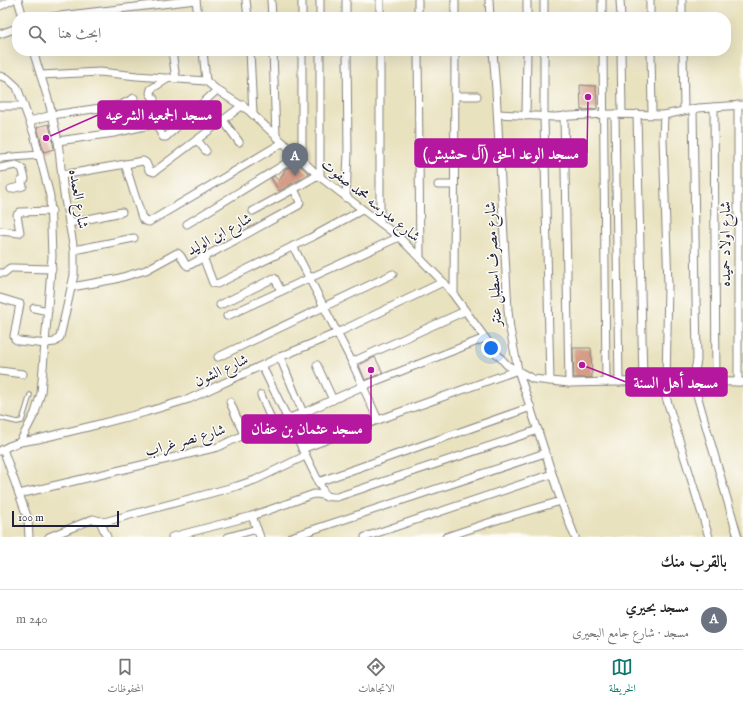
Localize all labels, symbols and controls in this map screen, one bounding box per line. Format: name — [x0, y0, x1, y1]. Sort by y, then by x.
search box — [12, 12, 731, 56]
icon: search — [26, 23, 48, 45]
text: ابحث هنا — [58, 24, 101, 43]
callout: مسجد الجمعيه الشرعيه — [98, 101, 221, 129]
text: مسجد الجمعيه الشرعيه — [106, 106, 212, 126]
callout: مسجد الوعد الحق (آل حشيش) — [415, 139, 587, 167]
pin: A — [282, 143, 308, 176]
text: مسجد الوعد الحق (آل حشيش) — [423, 144, 579, 165]
street label: شارع مدرسه محمد صفوت — [315, 155, 424, 249]
street label: شارع العمده — [61, 168, 93, 231]
street label: شارع مصرف اسطبل عنتر — [481, 201, 509, 329]
street label: شارع اولاد حميده — [716, 201, 738, 287]
street label: شارع ابن الوليد — [183, 209, 257, 263]
your location — [481, 338, 501, 358]
street label: شارع الشون — [191, 350, 253, 394]
callout: مسجد أهل السنة — [626, 368, 727, 396]
text: مسجد أهل السنة — [634, 371, 719, 394]
callout: مسجد عثمان بن عفان — [242, 415, 371, 443]
street label: شارع نصر غراب — [143, 420, 228, 464]
text: مسجد عثمان بن عفان — [251, 420, 363, 440]
scale bar — [12, 509, 119, 528]
text: 100 m — [18, 511, 44, 525]
text: بالقرب منك — [660, 552, 727, 573]
text: مسجد بحيري — [626, 598, 689, 617]
text: 240 m — [16, 611, 48, 628]
text: A — [710, 611, 718, 628]
text: مسجد · شارع جامع البحيرى — [572, 625, 689, 642]
tab: المحفوظات — [107, 656, 143, 699]
tab: الاتجاهات — [358, 656, 395, 699]
tab: الخريطة — [609, 656, 636, 699]

